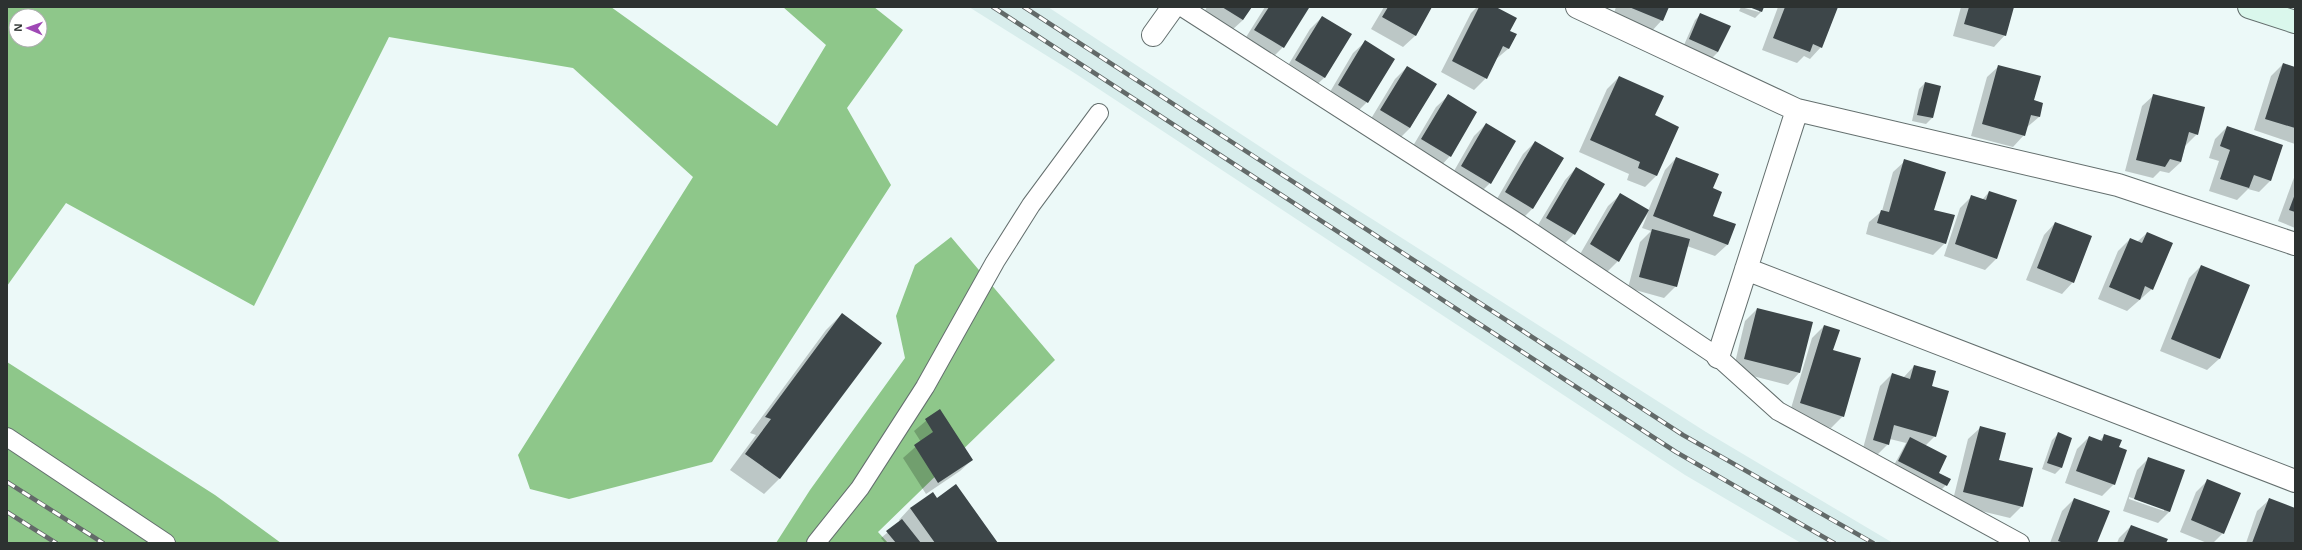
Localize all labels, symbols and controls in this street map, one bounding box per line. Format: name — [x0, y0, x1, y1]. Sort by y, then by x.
north arrow — [8, 8, 48, 48]
text: N — [12, 23, 24, 32]

